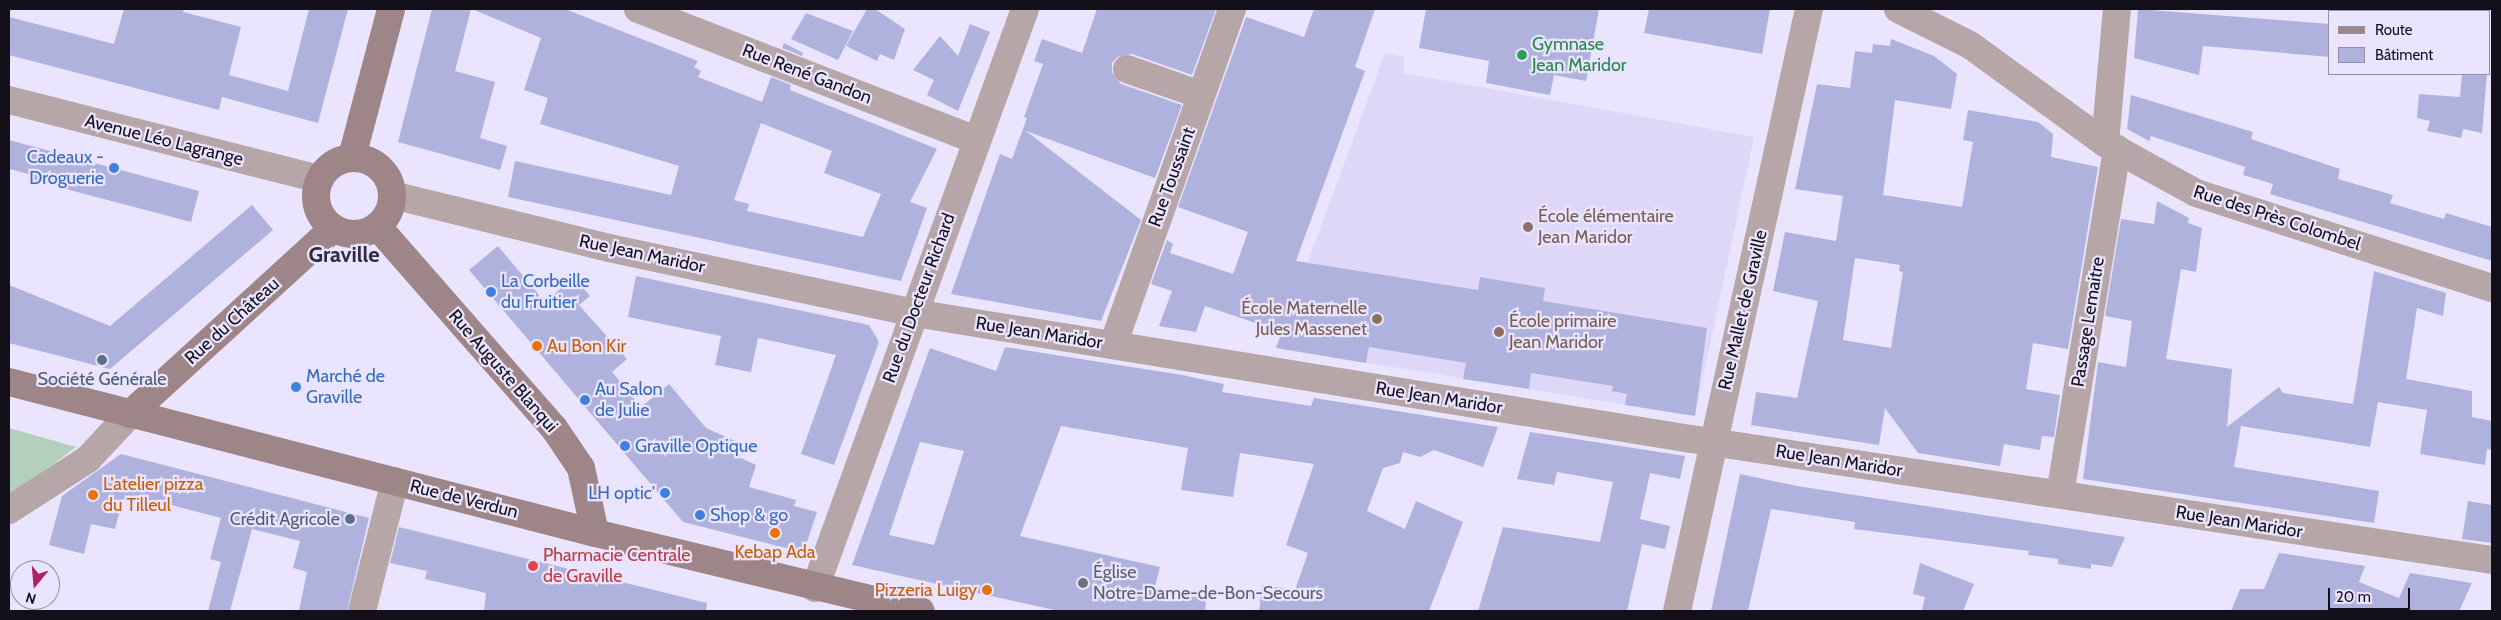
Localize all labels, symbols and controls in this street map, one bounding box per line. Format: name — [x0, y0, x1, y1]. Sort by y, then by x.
legend — [2328, 10, 2491, 75]
text: Route — [2375, 21, 2413, 39]
place label: Gymnase Jean Maridor — [1532, 34, 1627, 76]
street label: Rue René Gandon — [739, 39, 875, 109]
text: Bâtiment — [2375, 46, 2433, 64]
marker: Gymnase Jean Maridor — [1516, 49, 1528, 61]
street label: Avenue Léo Lagrange — [83, 110, 245, 170]
street label: Rue Toussaint — [1144, 124, 1200, 230]
place label: Cadeaux - Droguerie — [27, 147, 104, 190]
marker: Cadeaux - Droguerie — [108, 162, 120, 174]
street label: Rue des Près Colombel — [2191, 181, 2363, 255]
place label: École élémentaire Jean Maridor — [1538, 206, 1674, 248]
street label: Rue du Docteur Richard — [878, 210, 960, 386]
marker: École élémentaire Jean Maridor — [1522, 221, 1534, 233]
street label: Rue Mallet de Graville — [1714, 228, 1772, 392]
street label: Rue Jean Maridor — [577, 230, 707, 278]
district label: Graville — [308, 242, 380, 268]
street label: Passage Lemaitre — [2067, 255, 2109, 389]
place label: La Corbeille du Fruitier — [501, 271, 590, 314]
street label: Rue du Château — [180, 273, 284, 369]
marker: La Corbeille du Fruitier — [485, 286, 497, 298]
place label: École Maternelle Jules Massenet — [1241, 298, 1367, 340]
street label: Rue Auguste Blanqui — [444, 305, 562, 437]
place label: École primaire Jean Maridor — [1509, 311, 1616, 354]
street label: Rue Jean Maridor — [974, 312, 1104, 354]
marker: École Maternelle Jules Massenet — [1371, 313, 1383, 325]
marker: École primaire Jean Maridor — [1493, 326, 1505, 338]
place label: Au Bon Kir — [547, 335, 626, 357]
marker: Au Bon Kir — [531, 340, 543, 352]
marker: Société Générale — [96, 354, 108, 366]
place label: Marché de Graville — [306, 366, 385, 408]
place label: Société Générale — [38, 368, 166, 390]
street label: Rue Jean Maridor — [1374, 377, 1504, 419]
place label: Au Salon de Julie — [595, 379, 663, 422]
marker: Marché de Graville — [290, 381, 302, 393]
marker: Au Salon de Julie — [579, 394, 591, 406]
place label: Graville Optique — [635, 435, 757, 457]
marker: Graville Optique — [619, 440, 631, 452]
street label: Rue Jean Maridor — [1774, 440, 1904, 482]
place label: L'atelier pizza du Tilleul — [103, 474, 203, 516]
street label: Rue de Verdun — [408, 475, 520, 523]
place label: LH optic' — [588, 482, 655, 504]
marker: LH optic' — [659, 487, 671, 499]
marker: L'atelier pizza du Tilleul — [87, 489, 99, 501]
street label: Rue Jean Maridor — [2174, 501, 2304, 543]
place label: Shop & go — [710, 504, 788, 526]
place label: Crédit Agricole — [230, 508, 340, 530]
marker: Shop & go — [694, 509, 706, 521]
marker: Crédit Agricole — [344, 513, 356, 525]
marker: Kebap Ada — [769, 527, 781, 539]
place label: Kebap Ada — [734, 541, 816, 563]
place label: Pharmacie Centrale de Graville — [543, 545, 691, 588]
north arrow — [10, 560, 60, 610]
marker: Pharmacie Centrale de Graville — [527, 560, 539, 572]
place label: Église Notre-Dame-de-Bon-Secours — [1093, 562, 1323, 604]
marker: Église Notre-Dame-de-Bon-Secours — [1077, 577, 1089, 589]
scale bar — [2331, 578, 2414, 610]
place label: Pizzeria Luigy — [875, 579, 977, 601]
marker: Pizzeria Luigy — [981, 584, 993, 596]
text: N — [24, 588, 38, 608]
text: 20 m — [2336, 588, 2371, 606]

